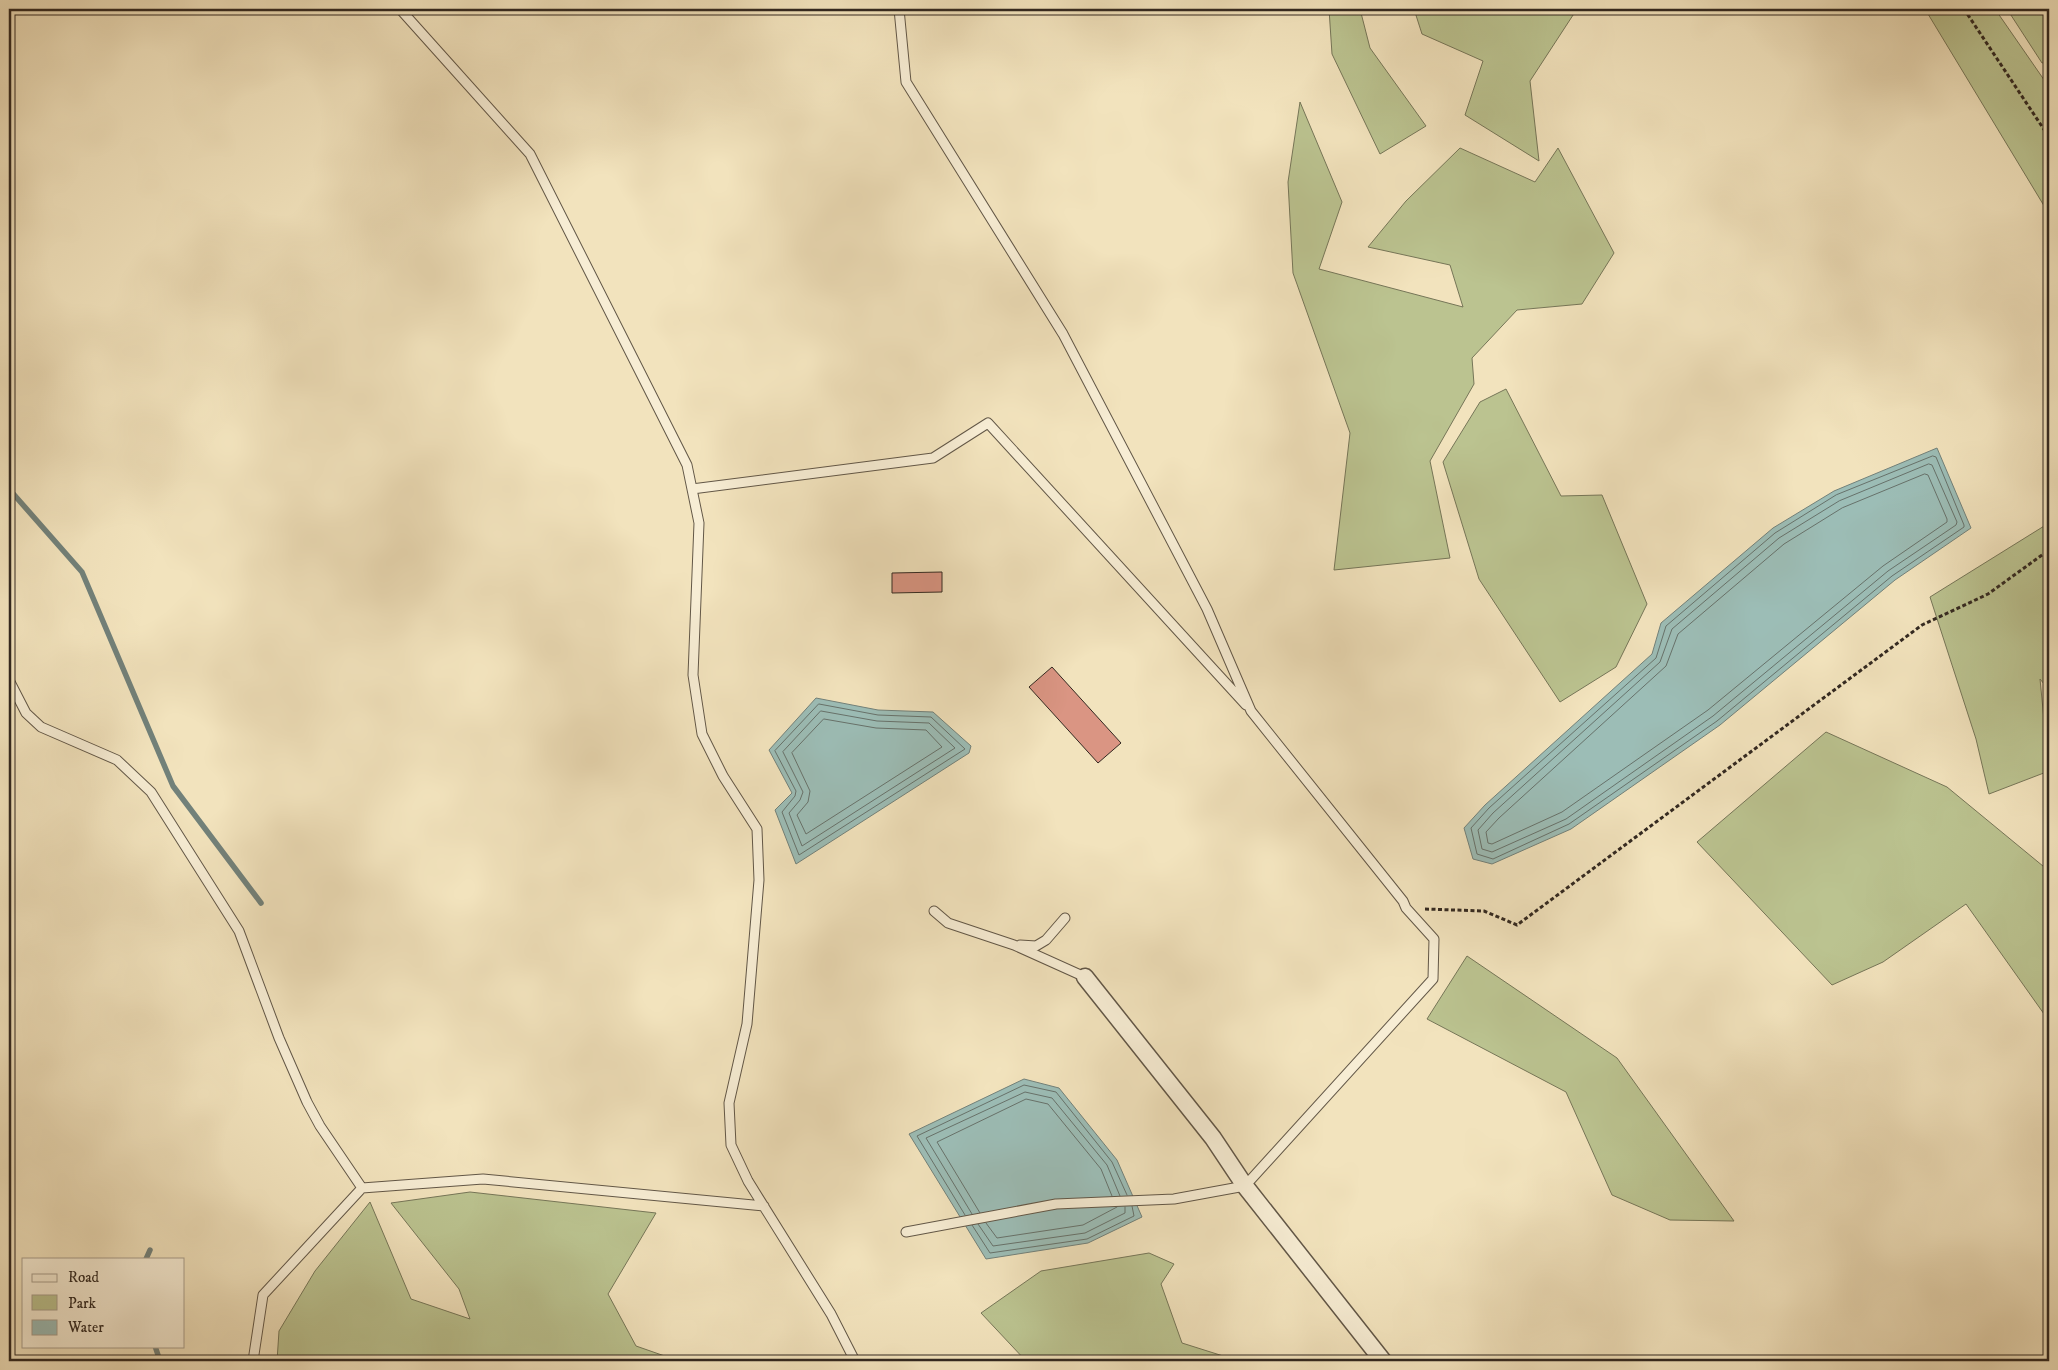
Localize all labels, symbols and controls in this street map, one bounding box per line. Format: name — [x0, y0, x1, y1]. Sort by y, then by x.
legend — [22, 1258, 185, 1348]
text: Road — [68, 1268, 100, 1287]
text: Park — [68, 1294, 97, 1313]
text: Water — [67, 1318, 104, 1337]

